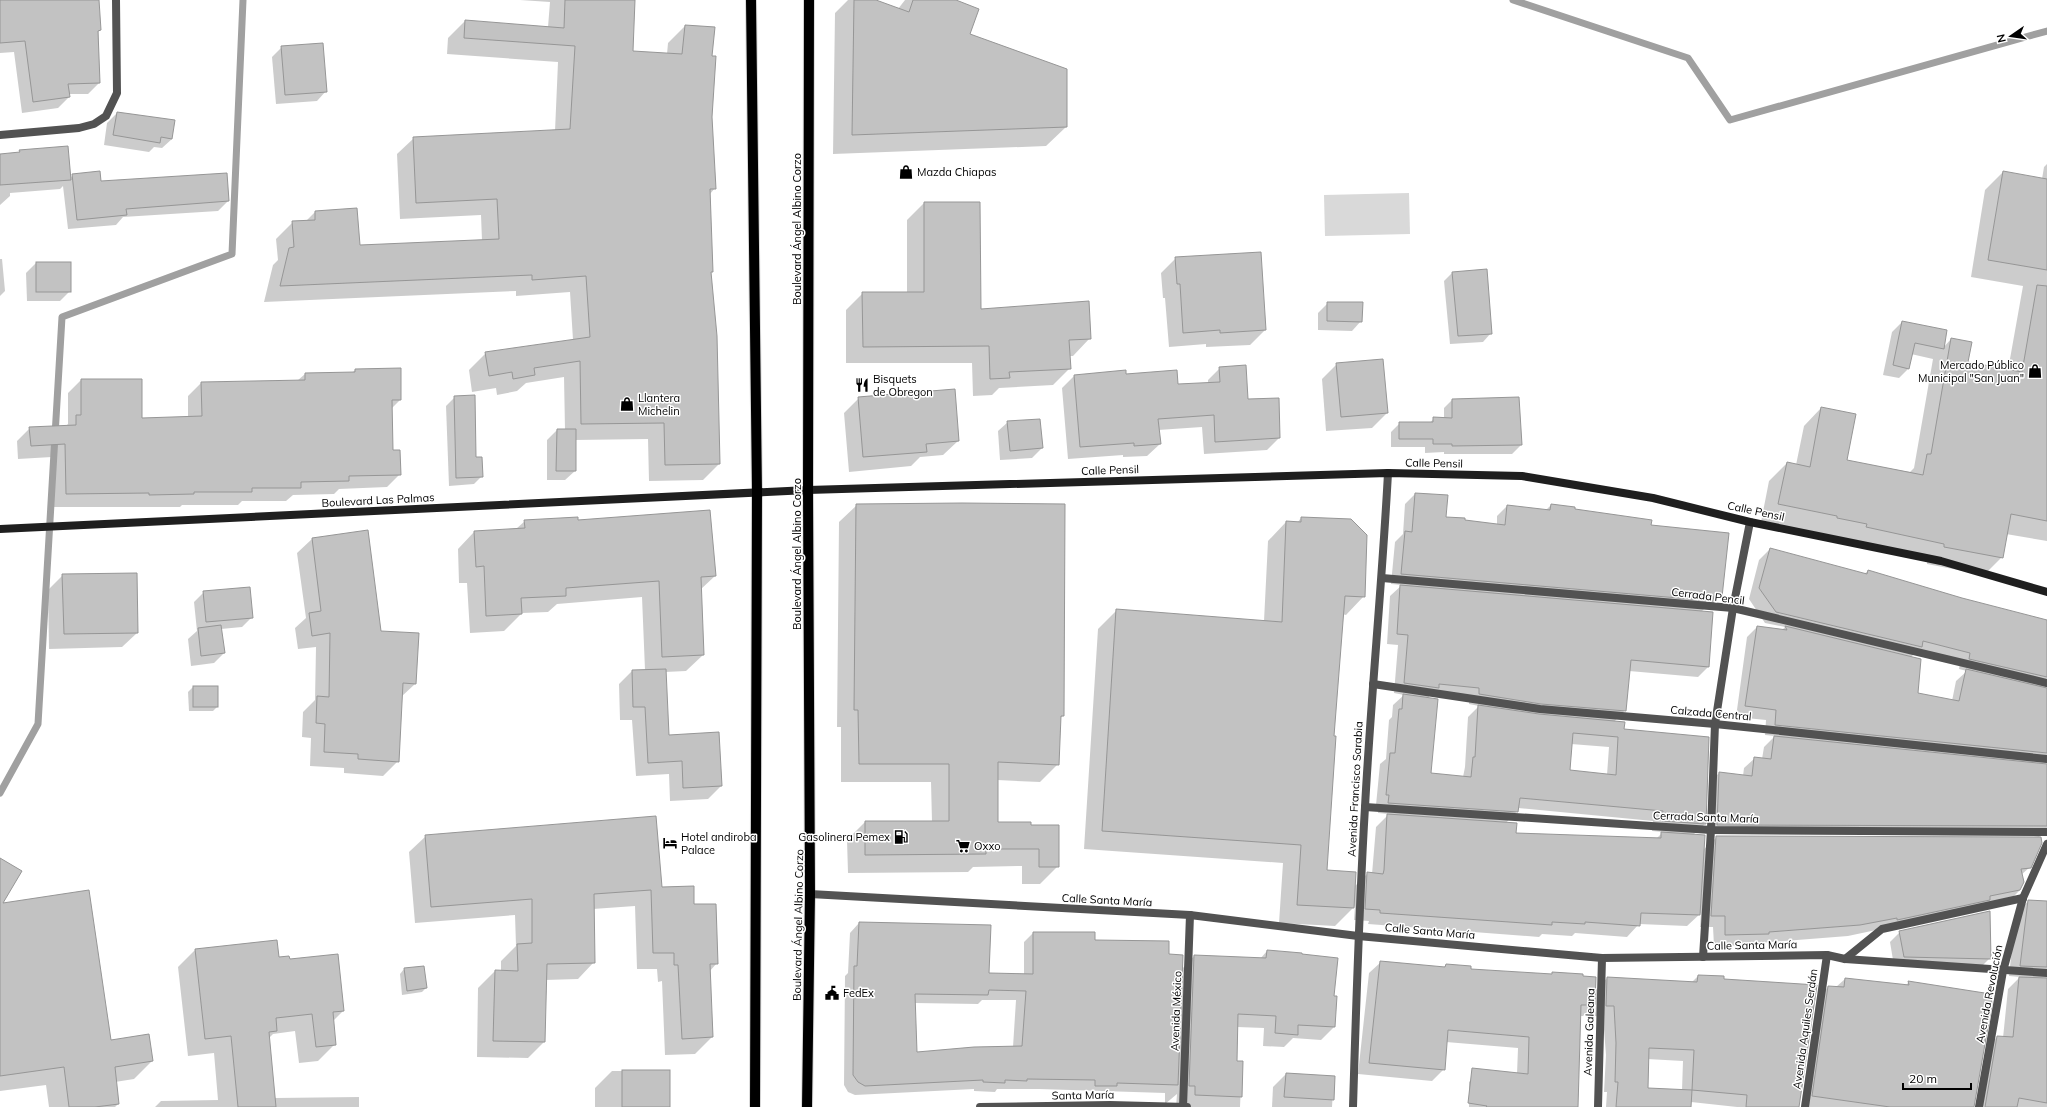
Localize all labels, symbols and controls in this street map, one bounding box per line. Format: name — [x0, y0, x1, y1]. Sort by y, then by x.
north arrow — [1991, 16, 2031, 56]
text: N — [1994, 33, 2009, 44]
street label: Boulevard Ángel Albino Corzo — [790, 153, 804, 305]
shop icon: Mazda Chiapas — [898, 164, 914, 180]
place label: Mazda Chiapas — [917, 165, 997, 179]
place label: Mercado Público Municipal "San Juan" — [1918, 358, 2024, 385]
shop icon: Mercado Público Municipal "San Juan" — [2027, 363, 2043, 379]
place label: Bisquets de Obregon — [873, 372, 933, 399]
restaurant icon: Bisquets de Obregon — [854, 377, 870, 393]
place label: Llantera Michelin — [638, 391, 680, 418]
shop icon: Llantera Michelin — [619, 396, 635, 412]
street label: Calle Pensil — [1405, 455, 1463, 471]
street label: Calle Pensil — [1081, 462, 1139, 478]
street label: Boulevard Ángel Albino Corzo — [790, 478, 804, 630]
street label: Boulevard Las Palmas — [321, 490, 435, 510]
street label: Calle Pensil — [1726, 498, 1786, 524]
street label: Cerrada Pencil — [1671, 585, 1745, 607]
street label: Calzada Central — [1670, 702, 1752, 724]
street label: Avenida Francisco Sarabia — [1344, 721, 1366, 857]
street label: Cerrada Santa María — [1653, 808, 1759, 826]
fuel station icon: Gasolinera Pemex — [893, 829, 909, 845]
place label: Hotel andiroba Palace — [681, 830, 757, 857]
place label: Gasolinera Pemex — [798, 830, 890, 844]
hotel icon: Hotel andiroba Palace — [662, 835, 678, 851]
supermarket icon: Oxxo — [955, 838, 971, 854]
place label: Oxxo — [974, 839, 1000, 853]
street label: Boulevard Ángel Albino Corzo — [790, 849, 806, 1001]
street label: Calle Santa María — [1061, 891, 1153, 909]
street label: Calle Santa María — [1384, 920, 1476, 942]
street label: Calle Santa María — [1707, 937, 1797, 953]
street label: Avenida Revolución — [1973, 944, 2005, 1044]
street label: Avenida Aquiles Serdán — [1790, 968, 1820, 1090]
street label: Avenida México — [1168, 971, 1184, 1051]
public building icon: FedEx — [824, 985, 840, 1001]
place label: FedEx — [843, 986, 874, 1000]
street label: Avenida Galeana — [1580, 988, 1598, 1076]
scale bar — [1903, 1065, 1971, 1091]
text: 20 m — [1909, 1071, 1937, 1086]
street label: Santa María — [1052, 1087, 1114, 1103]

